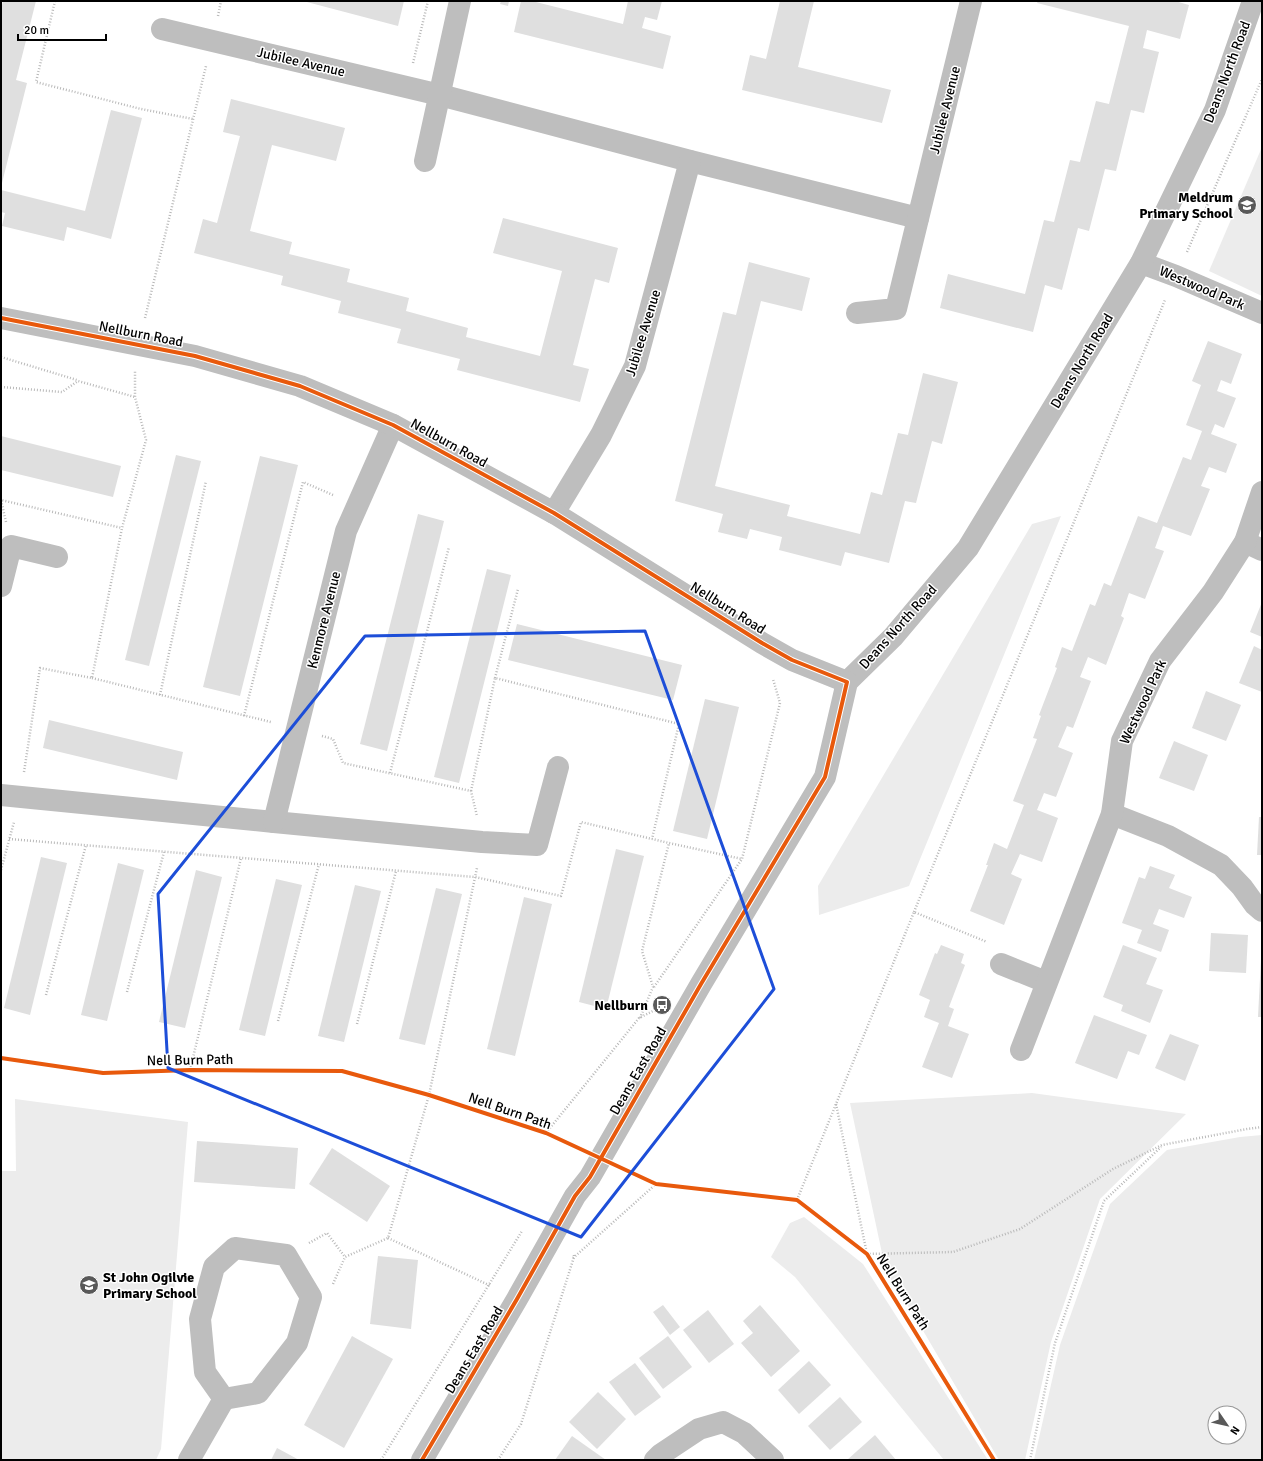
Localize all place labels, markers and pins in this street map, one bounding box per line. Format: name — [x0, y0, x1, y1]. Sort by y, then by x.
place label: Meldrum Primary School — [1139, 189, 1234, 222]
school or university icon: Meldrum Primary School — [1236, 194, 1258, 216]
bus stop icon: Nellburn — [651, 994, 673, 1016]
place label: Nellburn — [594, 997, 648, 1014]
place label: St John Ogilvie Primary School — [103, 1269, 197, 1302]
school or university icon: St John Ogilvie Primary School — [78, 1274, 100, 1296]

